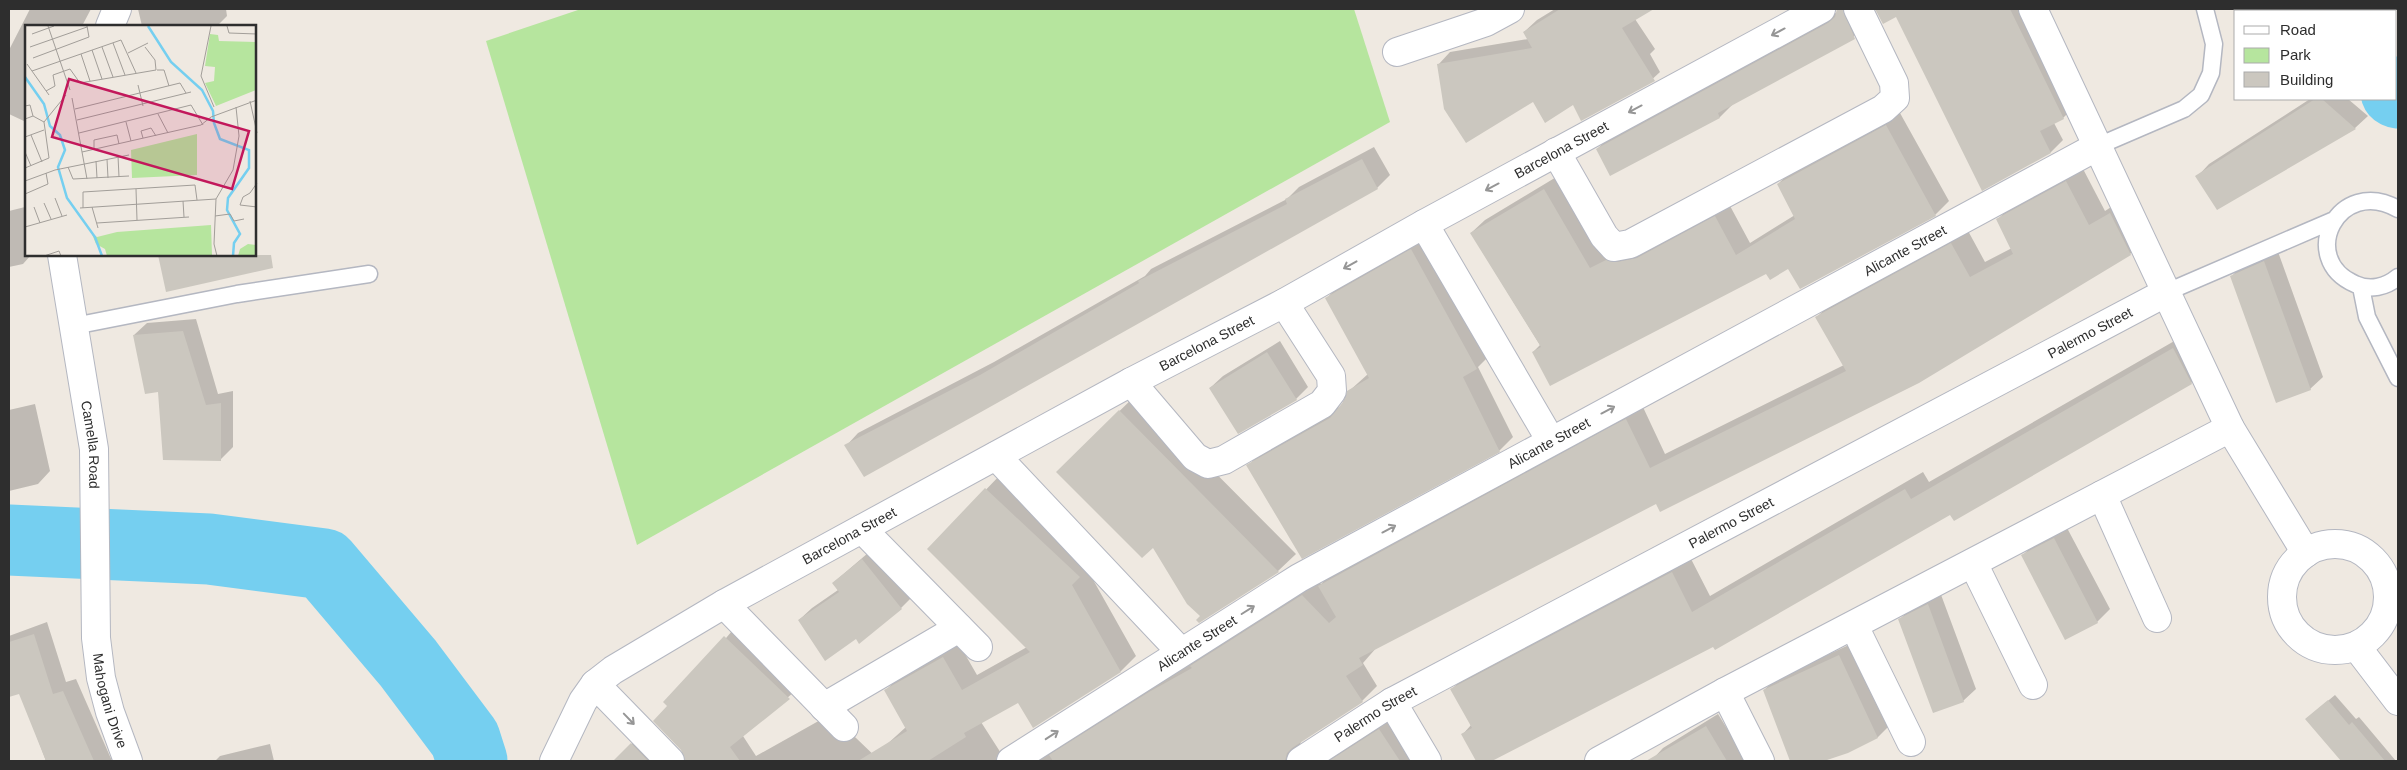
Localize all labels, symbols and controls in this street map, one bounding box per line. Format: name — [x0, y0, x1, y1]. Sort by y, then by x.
legend — [2234, 10, 2397, 100]
text: Road — [2280, 21, 2316, 38]
inset map — [25, 25, 256, 256]
one-way arrow — [1771, 28, 1786, 37]
text: Park — [2280, 46, 2311, 63]
text: Building — [2280, 71, 2333, 88]
one-way arrow — [1629, 105, 1643, 115]
street label: Barcelona Street — [1512, 118, 1611, 182]
one-way arrow — [1485, 182, 1500, 192]
street label: Alicante Street — [1861, 222, 1949, 279]
one-way arrow — [1344, 261, 1358, 271]
street label: Palermo Street — [2045, 304, 2135, 362]
street label: Barcelona Street — [1156, 312, 1257, 374]
street label: Camella Road — [78, 399, 102, 489]
one-way arrow — [1601, 405, 1616, 415]
street label: Alicante Street — [1505, 414, 1593, 472]
street label: Palermo Street — [1686, 494, 1776, 552]
street label: Barcelona Street — [800, 504, 899, 568]
one-way arrow — [1381, 524, 1396, 534]
one-way arrow — [1241, 605, 1255, 615]
street label: Alicante Street — [1154, 612, 1240, 674]
street label: Mahogani Drive — [90, 652, 131, 751]
street label: Palermo Street — [1331, 683, 1419, 745]
one-way arrow — [623, 713, 635, 726]
one-way arrow — [1044, 730, 1058, 740]

